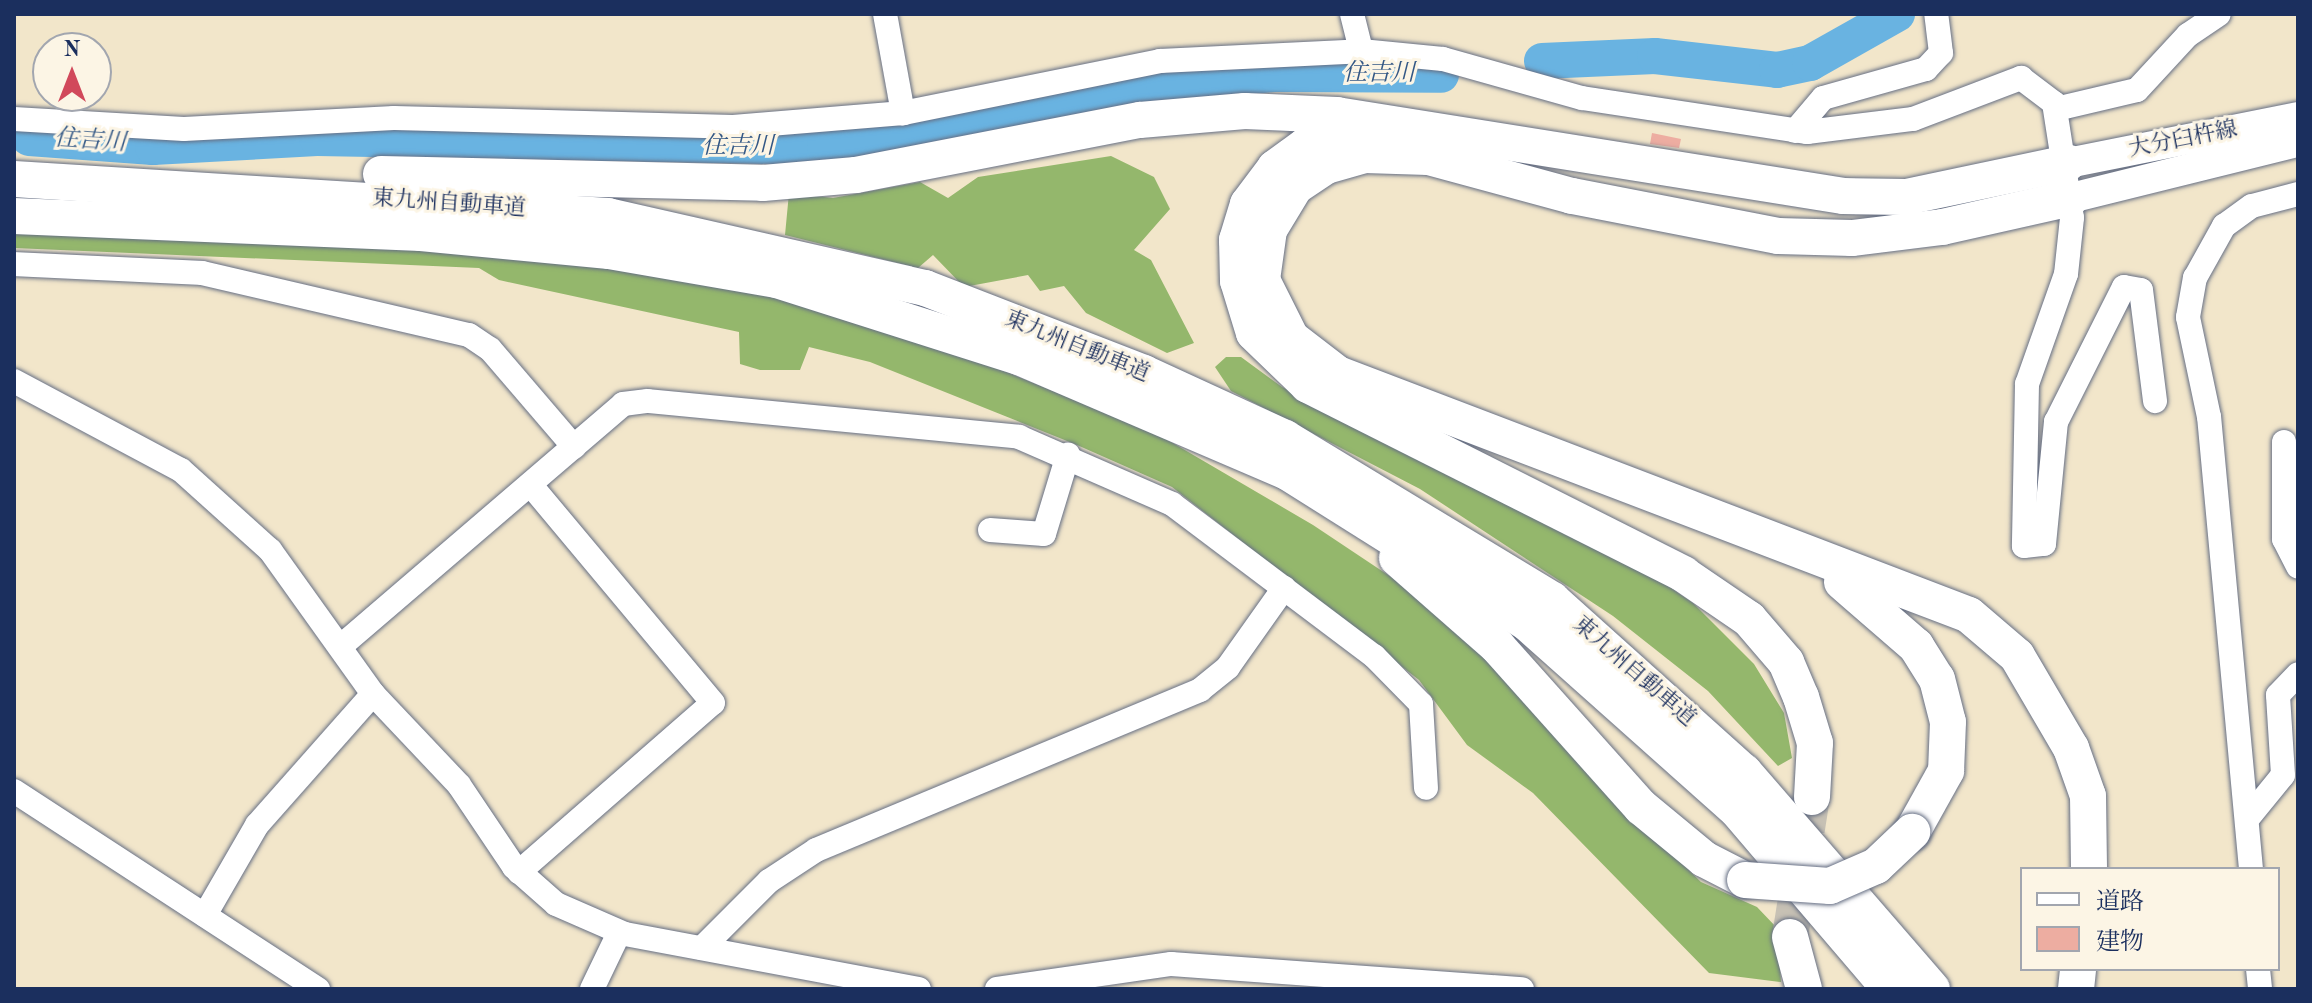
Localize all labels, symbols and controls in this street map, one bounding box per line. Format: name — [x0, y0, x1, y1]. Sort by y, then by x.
north arrow — [32, 32, 112, 112]
text: N — [64, 39, 80, 61]
water label: 住吉川 — [1343, 61, 1415, 89]
street label: 大分臼杵線 — [2126, 117, 2240, 163]
water label: 住吉川 — [53, 125, 127, 159]
water label: 住吉川 — [702, 134, 774, 162]
street label: 東九州自動車道 — [371, 185, 527, 223]
street label: 東九州自動車道 — [1001, 306, 1153, 388]
street label: 東九州自動車道 — [1567, 612, 1701, 732]
legend — [2020, 867, 2280, 971]
text: 道路 — [2096, 891, 2144, 915]
text: 建物 — [2096, 931, 2144, 955]

